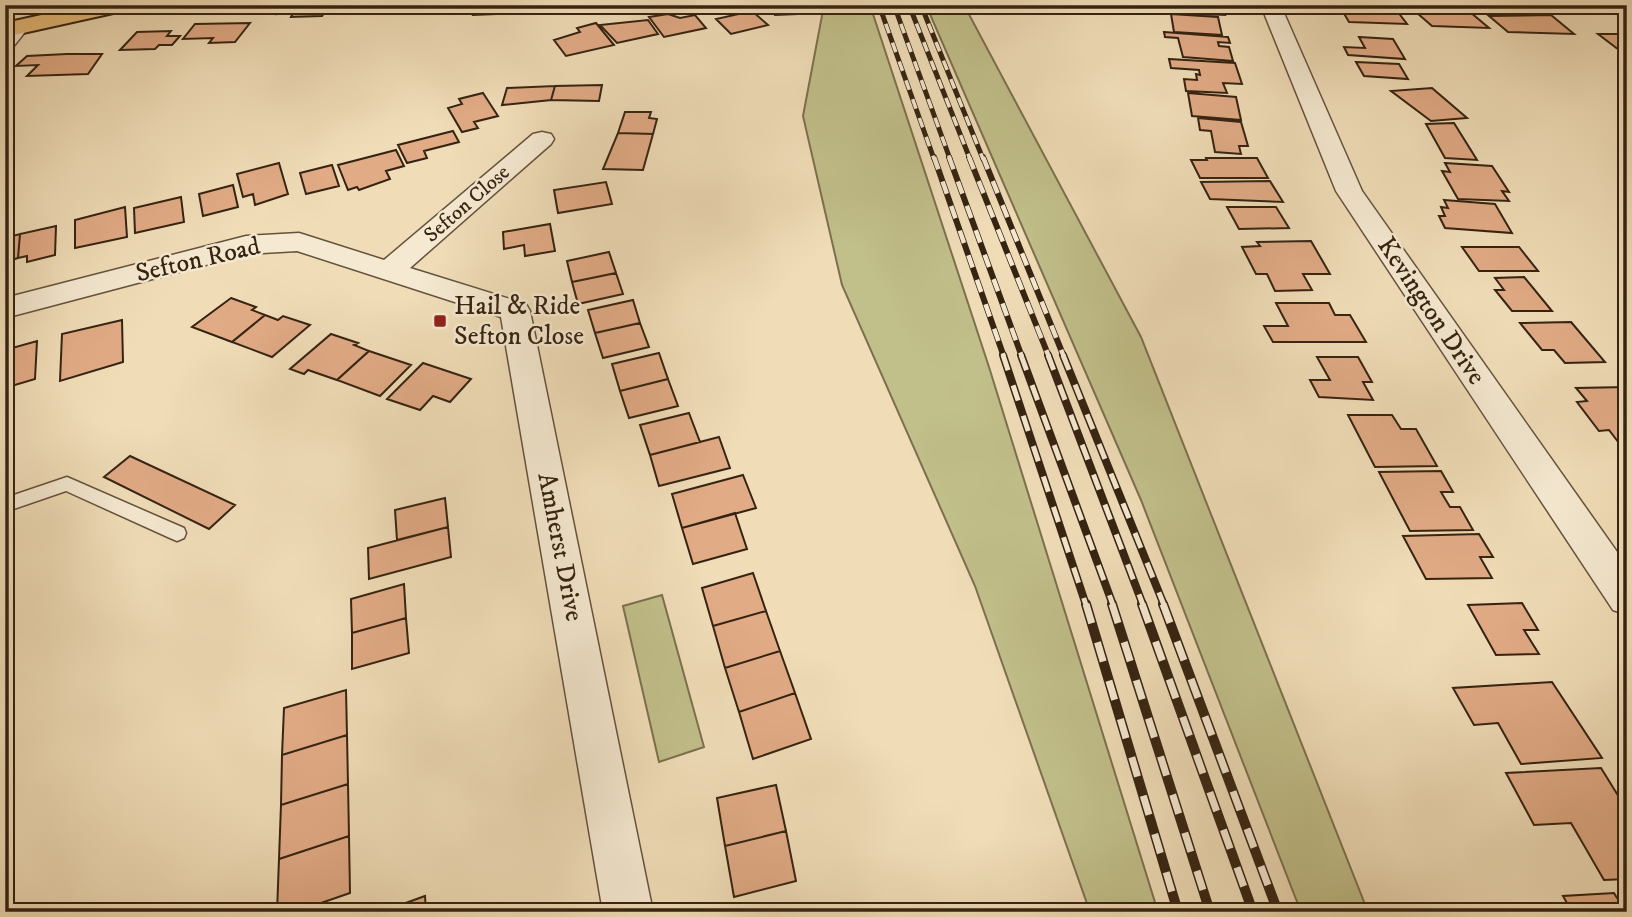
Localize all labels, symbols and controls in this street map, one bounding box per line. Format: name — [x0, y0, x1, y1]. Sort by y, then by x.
street label: Sefton Close — [419, 160, 515, 248]
street label: Sefton Road — [133, 230, 263, 290]
street label: Kevington Drive — [1369, 231, 1493, 391]
place label: Hail & Ride Sefton Close — [454, 290, 584, 353]
marker: Hail & Ride Sefton Close — [432, 313, 448, 329]
street label: Amherst Drive — [529, 470, 591, 624]

